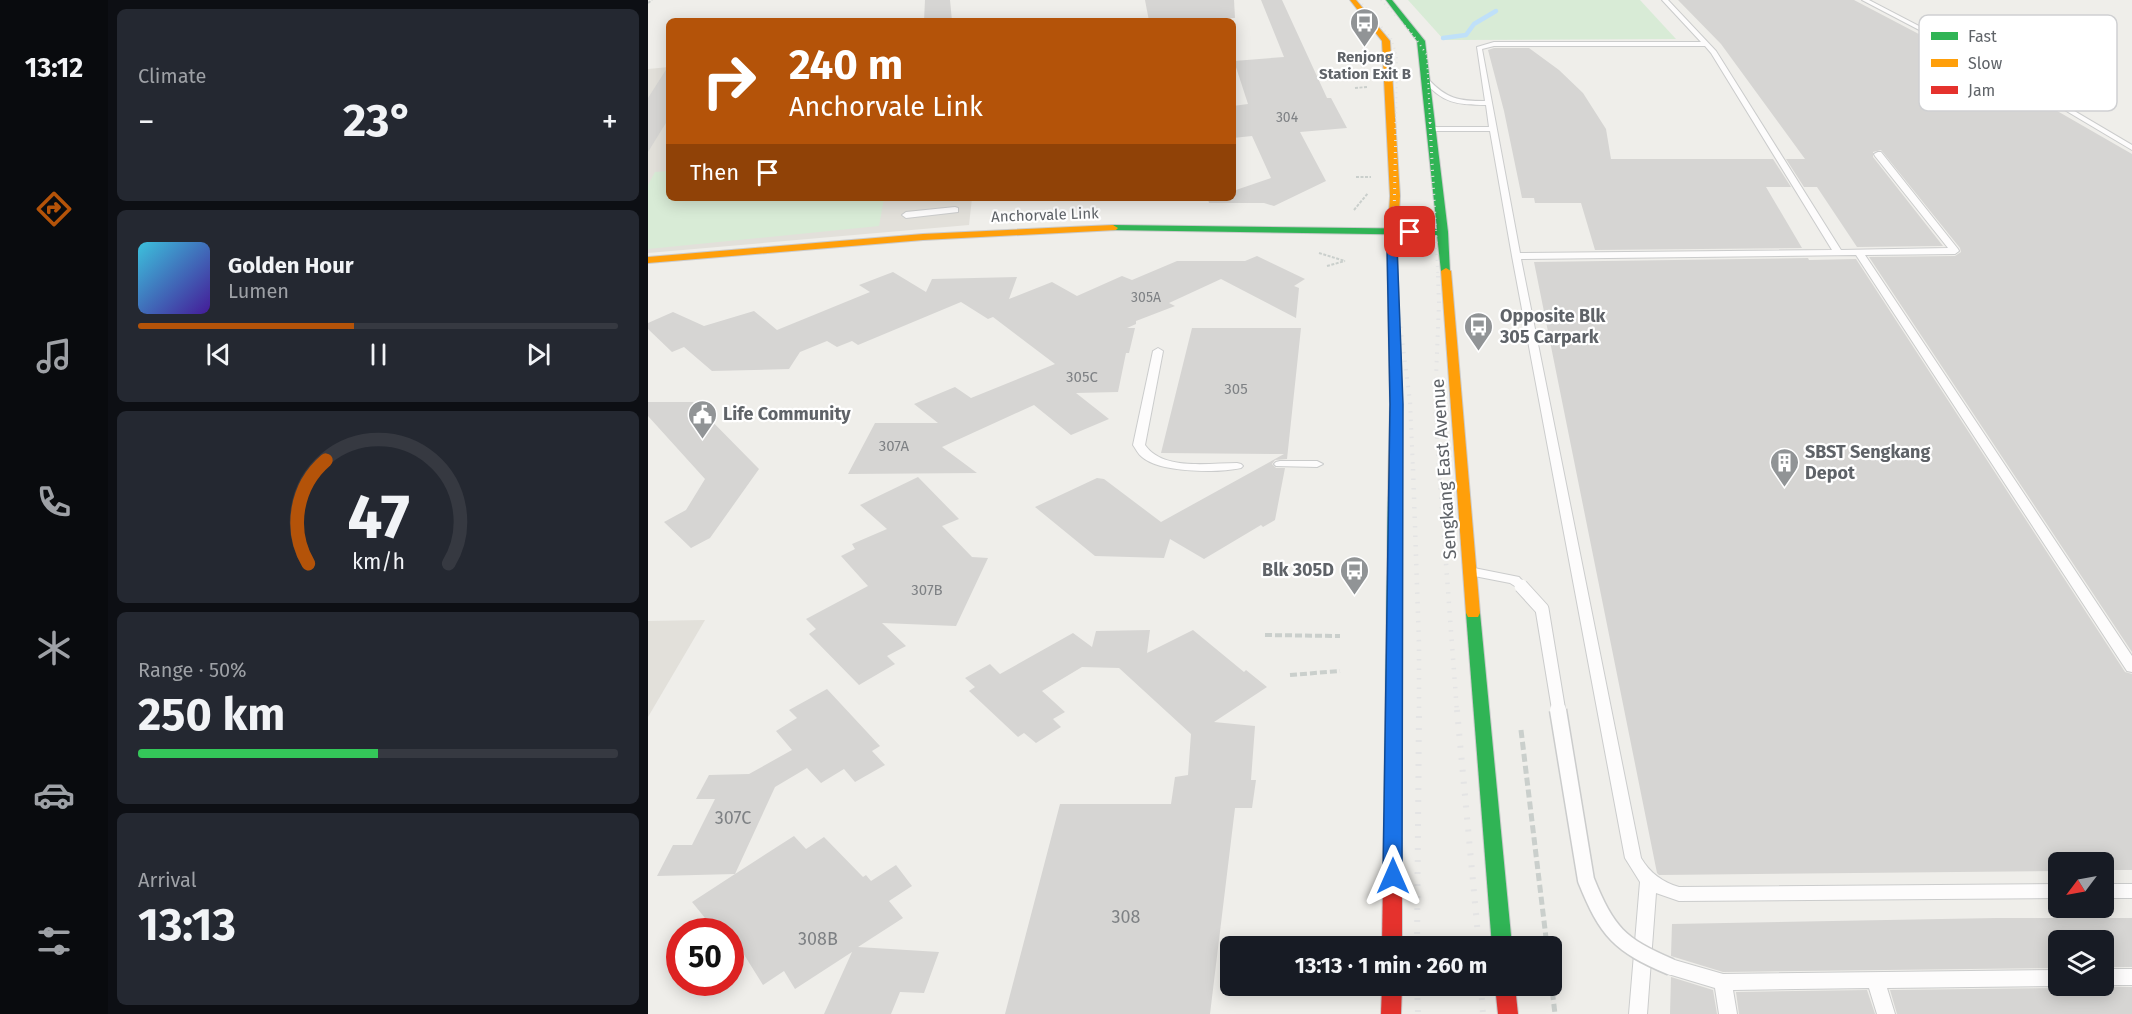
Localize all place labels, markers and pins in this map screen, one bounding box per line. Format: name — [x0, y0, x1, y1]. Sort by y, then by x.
bus stop icon: Renjong Station Exit B — [1349, 6, 1381, 48]
place label: Renjong Station Exit B — [1319, 48, 1411, 83]
pin — [1384, 206, 1435, 257]
place label: Opposite Blk 305 Carpark — [1499, 305, 1606, 348]
bus stop icon: Opposite Blk 305 Carpark — [1463, 310, 1495, 352]
public building icon: Life Community — [686, 398, 718, 440]
place label: Life Community — [723, 403, 851, 425]
place label: SBST Sengkang Depot — [1805, 441, 1930, 484]
building icon: SBST Sengkang Depot — [1768, 446, 1800, 488]
bus stop icon: Blk 305D — [1339, 554, 1371, 596]
place label: Blk 305D — [1262, 559, 1334, 581]

